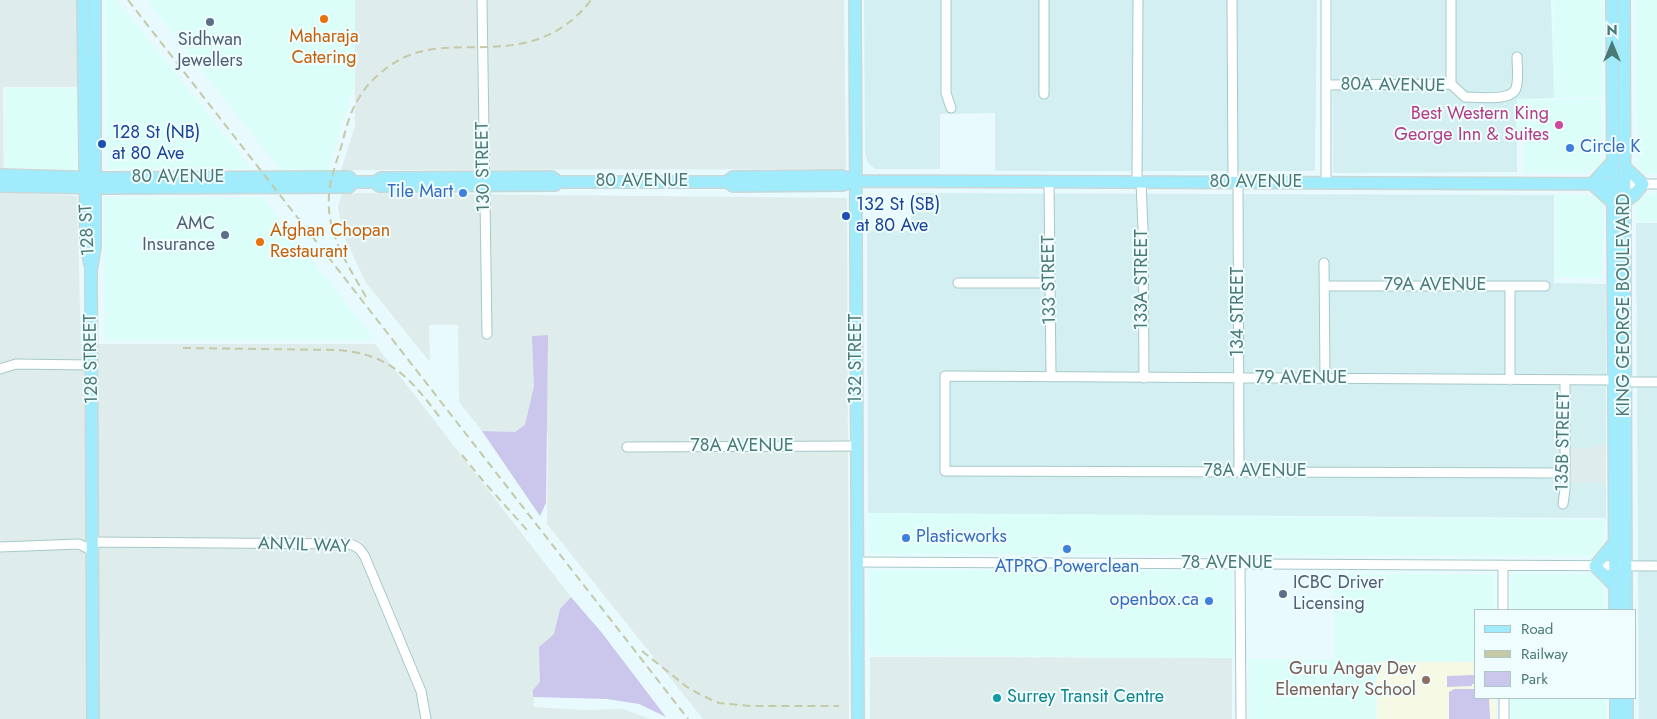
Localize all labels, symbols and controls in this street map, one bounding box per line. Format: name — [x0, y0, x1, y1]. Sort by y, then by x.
marker: Maharaja Catering — [318, 13, 330, 25]
marker: Sidhwan Jewellers — [204, 16, 216, 28]
north arrow — [1587, 20, 1637, 70]
text: N — [1606, 20, 1618, 40]
place label: Maharaja Catering — [289, 27, 359, 70]
place label: Sidhwan Jewellers — [177, 30, 243, 72]
street label: 80A AVENUE — [1340, 74, 1446, 98]
place label: Best Western King George Inn & Suites — [1394, 104, 1549, 146]
marker: Best Western King George Inn & Suites — [1553, 119, 1565, 131]
street label: 130 STREET — [472, 122, 496, 212]
place label: 128 St (NB) at 80 Ave — [112, 123, 200, 166]
place label: Circle K — [1580, 137, 1640, 159]
marker: 128 St (NB) at 80 Ave — [96, 138, 108, 150]
marker: Circle K — [1564, 142, 1576, 154]
street label: 80 AVENUE — [131, 167, 225, 189]
street label: 80 AVENUE — [595, 171, 689, 193]
street label: 80 AVENUE — [1209, 172, 1303, 194]
place label: Tile Mart — [387, 182, 453, 204]
marker: Tile Mart — [457, 187, 469, 199]
street label: KING GEORGE BOULEVARD — [1614, 193, 1636, 417]
place label: 132 St (SB) at 80 Ave — [856, 195, 940, 238]
street label: 128 ST — [76, 204, 100, 256]
marker: 132 St (SB) at 80 Ave — [840, 210, 852, 222]
place label: AMC Insurance — [142, 214, 215, 256]
place label: Afghan Chopan Restaurant — [270, 221, 390, 264]
marker: AMC Insurance — [219, 229, 231, 241]
street label: 133A STREET — [1132, 229, 1154, 331]
street label: 133 STREET — [1038, 235, 1062, 325]
marker: Afghan Chopan Restaurant — [254, 236, 266, 248]
street label: 134 STREET — [1228, 267, 1250, 357]
street label: 79A AVENUE — [1384, 275, 1486, 297]
street label: 128 STREET — [80, 314, 104, 404]
street label: 132 STREET — [846, 314, 868, 404]
street label: 79 AVENUE — [1255, 368, 1347, 390]
street label: 135B STREET — [1552, 392, 1576, 492]
street label: 78A AVENUE — [690, 436, 794, 458]
street label: 78A AVENUE — [1203, 461, 1307, 483]
place label: Plasticworks — [916, 527, 1007, 549]
marker: Plasticworks — [900, 532, 912, 544]
street label: ANVIL WAY — [257, 534, 351, 558]
marker: ATPRO Powerclean — [1061, 543, 1073, 555]
street label: 78 AVENUE — [1181, 553, 1273, 575]
place label: ATPRO Powerclean — [995, 557, 1139, 579]
place label: ICBC Driver Licensing — [1293, 573, 1384, 616]
marker: ICBC Driver Licensing — [1277, 588, 1289, 600]
place label: openbox.ca — [1110, 590, 1199, 612]
marker: openbox.ca — [1203, 595, 1215, 607]
legend — [1474, 609, 1637, 699]
text: Road — [1521, 618, 1553, 640]
text: Railway — [1521, 643, 1568, 665]
place label: Guru Angav Dev Elementary School — [1275, 659, 1416, 702]
text: Park — [1521, 668, 1548, 690]
marker: Guru Angav Dev Elementary School — [1420, 674, 1432, 686]
place label: Surrey Transit Centre — [1007, 687, 1164, 709]
marker: Surrey Transit Centre — [991, 692, 1003, 704]

